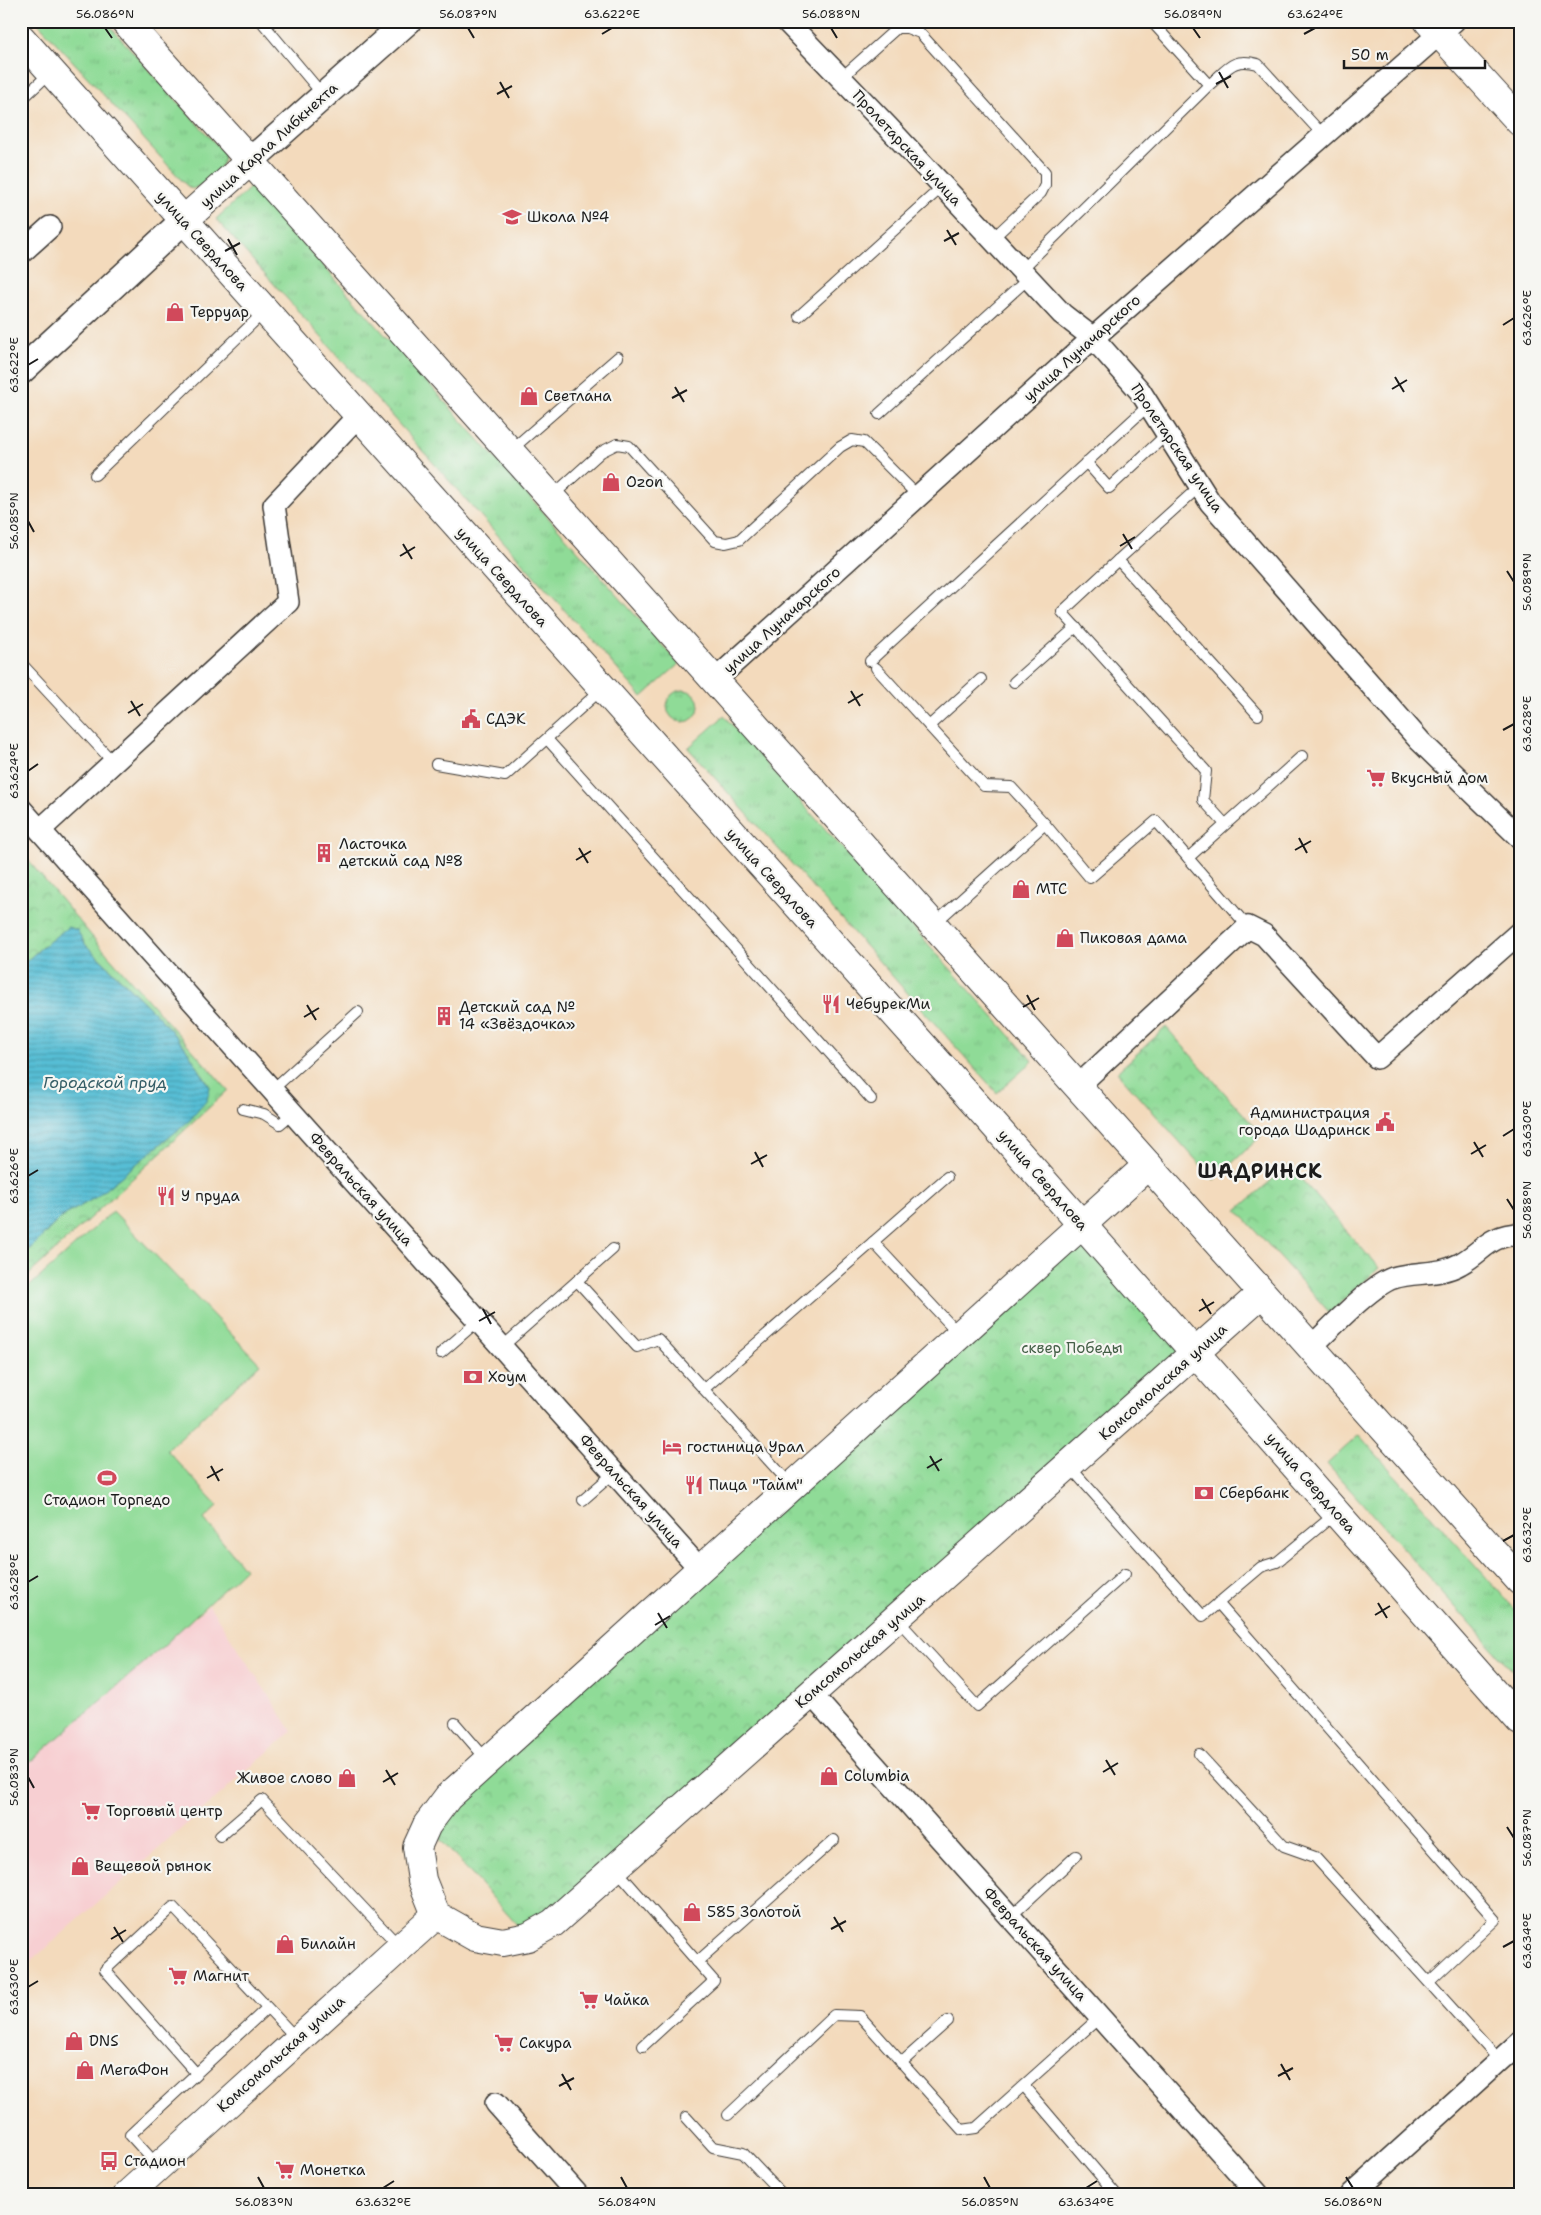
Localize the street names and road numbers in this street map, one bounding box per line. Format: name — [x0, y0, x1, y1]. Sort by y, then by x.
street label: улица Карла Либкнехта — [196, 77, 343, 212]
street label: Пролетарская улица — [848, 86, 966, 211]
street label: улица Свердлова — [152, 187, 253, 296]
street label: улица Луначарского — [1019, 290, 1145, 406]
street label: Пролетарская улица — [1126, 380, 1228, 517]
street label: улица Свердлова — [452, 523, 553, 632]
street label: улица Луначарского — [719, 562, 845, 678]
street label: улица Свердлова — [722, 824, 823, 933]
street label: улица Свердлова — [993, 1125, 1093, 1235]
street label: Февральская улица — [305, 1128, 418, 1251]
street label: Комсомольская улица — [1095, 1319, 1232, 1445]
street label: улица Свердлова — [1261, 1428, 1361, 1538]
street label: Февральская улица — [575, 1430, 688, 1553]
street label: Комсомольская улица — [791, 1589, 929, 1713]
street label: Февральская улица — [979, 1883, 1092, 2006]
street label: Комсомольская улица — [213, 1991, 350, 2117]

